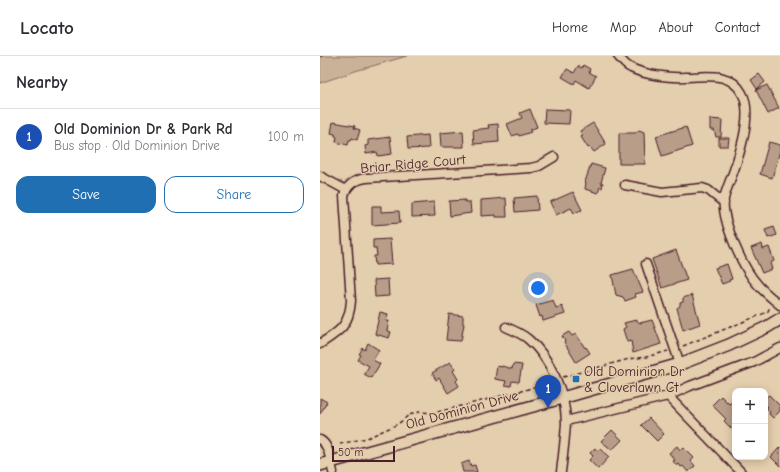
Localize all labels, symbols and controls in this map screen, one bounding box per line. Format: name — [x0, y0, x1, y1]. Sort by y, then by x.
text: Locato — [20, 17, 74, 39]
text: Home — [552, 19, 588, 36]
text: Map — [610, 19, 636, 36]
text: About — [658, 19, 693, 36]
text: Contact — [715, 19, 760, 36]
text: Nearby — [16, 73, 67, 92]
text: Old Dominion Dr & Park Rd — [54, 120, 233, 138]
text: 1 — [26, 129, 32, 144]
text: 100 m — [268, 129, 304, 144]
text: Bus stop · Old Dominion Drive — [54, 138, 220, 153]
street label: Briar Ridge Court — [360, 151, 467, 177]
button: Save — [16, 176, 156, 213]
button: Share — [164, 176, 304, 213]
your location — [528, 278, 548, 298]
place label: Old Dominion Dr & Cloverlawn Ct — [584, 363, 685, 396]
marker: Old Dominion Dr & Cloverlawn Ct — [571, 374, 581, 384]
pin: 1 — [535, 375, 561, 408]
street label: Old Dominion Drive — [404, 387, 520, 433]
map controls — [732, 388, 768, 460]
button: + — [732, 388, 768, 424]
button: − — [732, 424, 768, 460]
scale bar — [332, 444, 395, 463]
text: 50 m — [338, 446, 363, 459]

